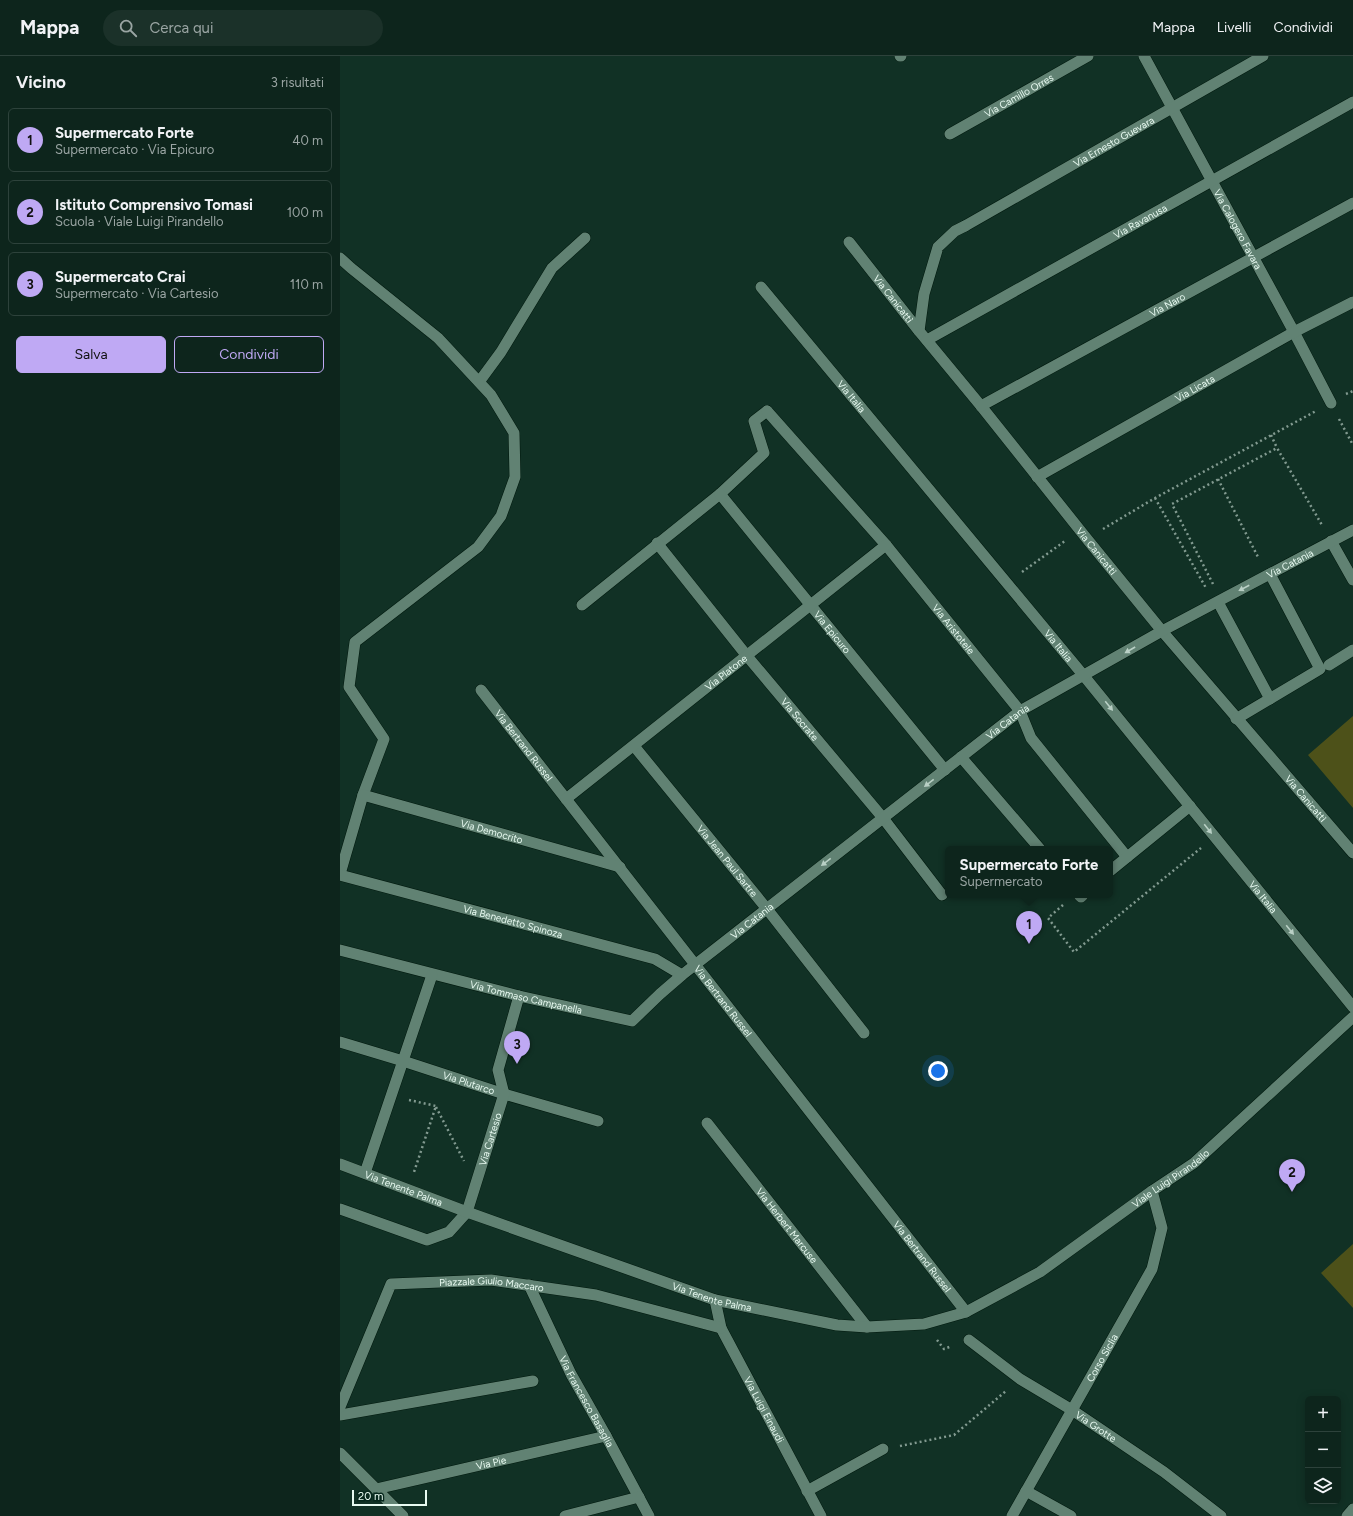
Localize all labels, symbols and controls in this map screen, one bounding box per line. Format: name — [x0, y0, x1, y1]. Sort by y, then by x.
search box — [103, 10, 383, 46]
text: Mappa — [20, 16, 79, 39]
icon: search — [117, 17, 139, 39]
text: Cerca qui — [149, 19, 213, 37]
text: Mappa — [1152, 19, 1195, 36]
text: Livelli — [1217, 19, 1252, 36]
text: Condividi — [1274, 19, 1333, 36]
street label: Via Camillo Orres — [982, 70, 1056, 120]
text: Vicino — [16, 72, 66, 92]
text: 3 risultati — [271, 75, 324, 90]
street label: Via Ernesto Guevara — [1071, 113, 1156, 170]
text: Supermercato Forte — [55, 124, 194, 142]
text: 1 — [27, 133, 33, 148]
text: 40 m — [292, 133, 323, 148]
text: Supermercato · Via Epicuro — [55, 142, 214, 157]
street label: Via Calogero Favara — [1211, 187, 1265, 271]
text: Istituto Comprensivo Tomasi — [55, 196, 253, 214]
street label: Via Ravanusa — [1111, 201, 1169, 241]
text: 2 — [26, 205, 34, 220]
text: 100 m — [287, 205, 323, 220]
text: Scuola · Viale Luigi Pirandello — [55, 214, 224, 229]
text: Supermercato Crai — [55, 268, 186, 286]
street label: Via Canicattì — [871, 272, 917, 326]
text: 3 — [26, 277, 34, 292]
text: 110 m — [290, 277, 323, 292]
text: Supermercato · Via Cartesio — [55, 286, 219, 301]
street label: Via Naro — [1147, 289, 1187, 319]
button: Salva — [16, 336, 166, 373]
button: Condividi — [174, 336, 324, 373]
street label: Via Licata — [1172, 372, 1217, 404]
street label: Via Italia — [835, 377, 869, 415]
street label: Via Canicattì — [1074, 524, 1120, 578]
street label: Via Catania — [1264, 546, 1315, 581]
one-way arrow — [1239, 585, 1250, 591]
street label: Via Aristotele — [930, 601, 978, 657]
street label: Via Epicuro — [811, 608, 854, 656]
street label: Via Italia — [1042, 627, 1076, 664]
one-way arrow — [1124, 646, 1136, 653]
street label: Via Platone — [702, 651, 750, 693]
street label: Via Socrate — [778, 695, 822, 744]
street label: Via Catania — [983, 701, 1031, 742]
one-way arrow — [1104, 701, 1113, 712]
street label: Via Bertrand Russel — [492, 707, 556, 783]
street label: Via Canicattì — [1282, 772, 1330, 825]
one-way arrow — [923, 778, 934, 787]
street label: Via Democrito — [459, 816, 525, 846]
street label: Via Jean Paul Sartre — [694, 822, 761, 900]
one-way arrow — [1204, 824, 1213, 834]
popup — [945, 846, 1113, 898]
text: Supermercato Forte — [960, 856, 1098, 874]
one-way arrow — [821, 858, 832, 867]
text: Supermercato — [960, 874, 1043, 889]
street label: Via Italia — [1246, 878, 1280, 916]
street label: Via Catania — [728, 900, 776, 941]
street label: Via Benedetto Spinoza — [462, 902, 564, 941]
pin: 1 — [1016, 911, 1042, 944]
one-way arrow — [1286, 925, 1295, 935]
street label: Via Bertrand Russel — [691, 962, 755, 1039]
street label: Via Tommaso Campanella — [469, 977, 584, 1016]
pin: 3 — [504, 1031, 530, 1064]
your location — [928, 1061, 948, 1081]
street label: Via Plutarco — [441, 1068, 497, 1097]
street label: Via Cartesio — [475, 1111, 504, 1167]
street label: Viale Luigi Pirandello — [1129, 1146, 1212, 1210]
pin: 2 — [1279, 1159, 1305, 1192]
street label: Via Tenente Palma — [363, 1167, 444, 1209]
street label: Via Herbert Marcuse — [754, 1185, 821, 1266]
street label: Via Bertrand Russel — [891, 1218, 954, 1294]
street label: Piazzale Giulio Maccaro — [439, 1273, 545, 1294]
street label: Via Tenente Palma — [670, 1279, 753, 1314]
street label: Corso Siclia — [1083, 1331, 1120, 1384]
street label: Via Francesco Basaglia — [557, 1354, 617, 1449]
street label: Via Luigi Einaudi — [741, 1374, 787, 1445]
map controls — [1305, 1396, 1341, 1504]
button: + — [1305, 1396, 1341, 1432]
street label: Via Grotte — [1073, 1408, 1119, 1445]
button: − — [1305, 1432, 1341, 1468]
street label: Via Pie — [475, 1453, 508, 1472]
button: layers — [1305, 1468, 1341, 1504]
scale bar — [352, 1488, 427, 1507]
text: 20 m — [358, 1490, 383, 1503]

